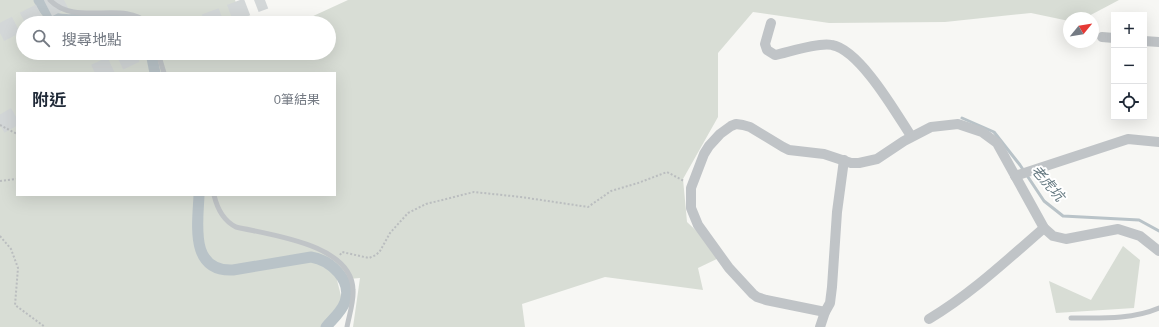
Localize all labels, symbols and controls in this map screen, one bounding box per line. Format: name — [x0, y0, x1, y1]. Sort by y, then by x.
north arrow — [1063, 12, 1099, 48]
map controls — [1111, 12, 1147, 120]
button: + — [1111, 12, 1147, 48]
search box — [16, 16, 336, 60]
icon: search — [30, 27, 52, 49]
text: 搜尋地點 — [62, 31, 122, 48]
button: − — [1111, 48, 1147, 84]
button: locate — [1111, 84, 1147, 120]
text: 附近 — [32, 91, 66, 110]
text: 0筆結果 — [274, 92, 320, 107]
water label: 老虎坑 — [1028, 162, 1069, 206]

